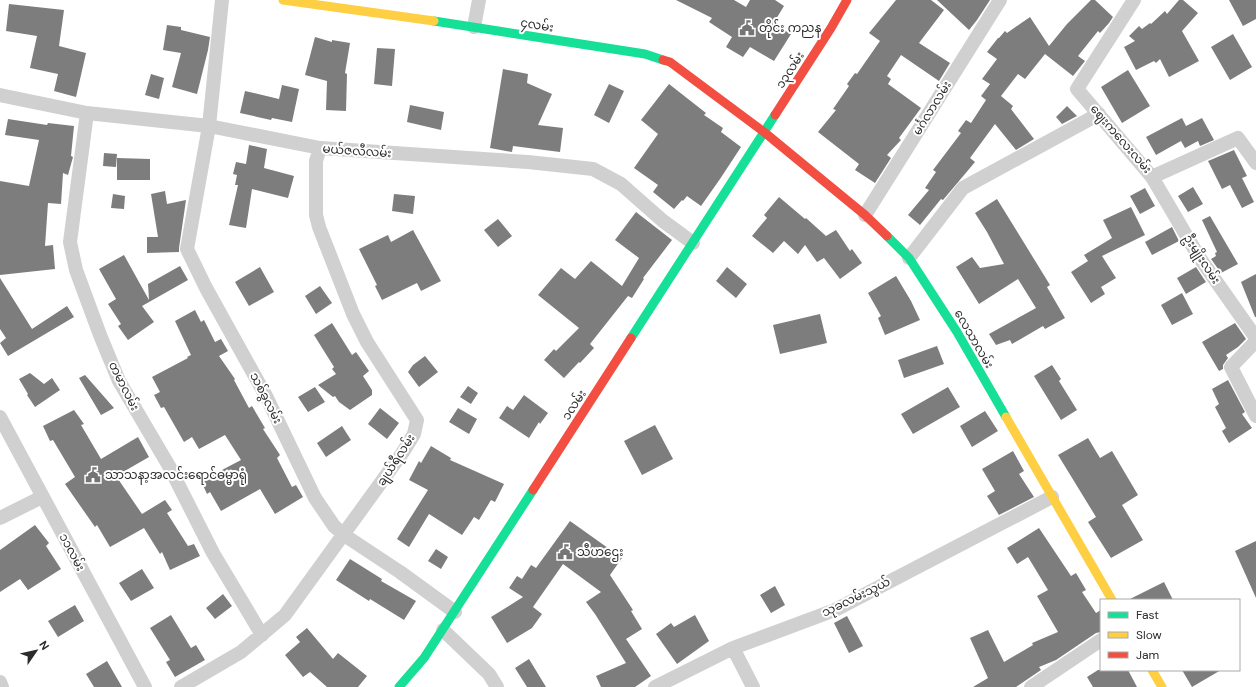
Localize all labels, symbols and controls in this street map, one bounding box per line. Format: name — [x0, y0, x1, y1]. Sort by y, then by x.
street label: ၄လမ်း — [519, 14, 555, 37]
public building icon: တိုင်း ကညန — [738, 19, 756, 37]
place label: တိုင်း ကညန — [759, 19, 821, 38]
street label: ၁၃လမ်း — [771, 48, 809, 93]
street label: မင်္ဂလာလမ်း — [908, 77, 955, 138]
street label: ဈေးကလေးလမ်း — [1085, 101, 1156, 178]
street label: မယ်ဇလီလမ်း — [322, 140, 392, 161]
street label: ဦးမျိုးလမ်း — [1178, 230, 1225, 288]
street label: လေသာလမ်း — [951, 306, 998, 371]
street label: တမာလမ်း — [105, 358, 144, 413]
street label: သစ်ခွလမ်း — [244, 369, 287, 427]
street label: ၁လမ်း — [557, 386, 590, 423]
street label: ချယ်ရီလမ်း — [372, 430, 420, 490]
public building icon: သာသနာ့အလင်းရောင်ဓမ္မာရုံ — [84, 466, 102, 484]
place label: သာသနာ့အလင်းရောင်ဓမ္မာရုံ — [105, 466, 247, 485]
street label: ၁၁လမ်း — [55, 530, 90, 574]
public building icon: သီဟဌေး — [556, 543, 574, 561]
place label: သီဟဌေး — [577, 543, 624, 562]
street label: သုခလမ်းသွယ် — [819, 573, 894, 622]
legend — [1100, 599, 1240, 671]
text: Fast — [1136, 607, 1159, 623]
text: Slow — [1136, 627, 1162, 643]
north arrow — [16, 631, 56, 671]
text: N — [36, 638, 52, 653]
text: Jam — [1136, 647, 1159, 663]

